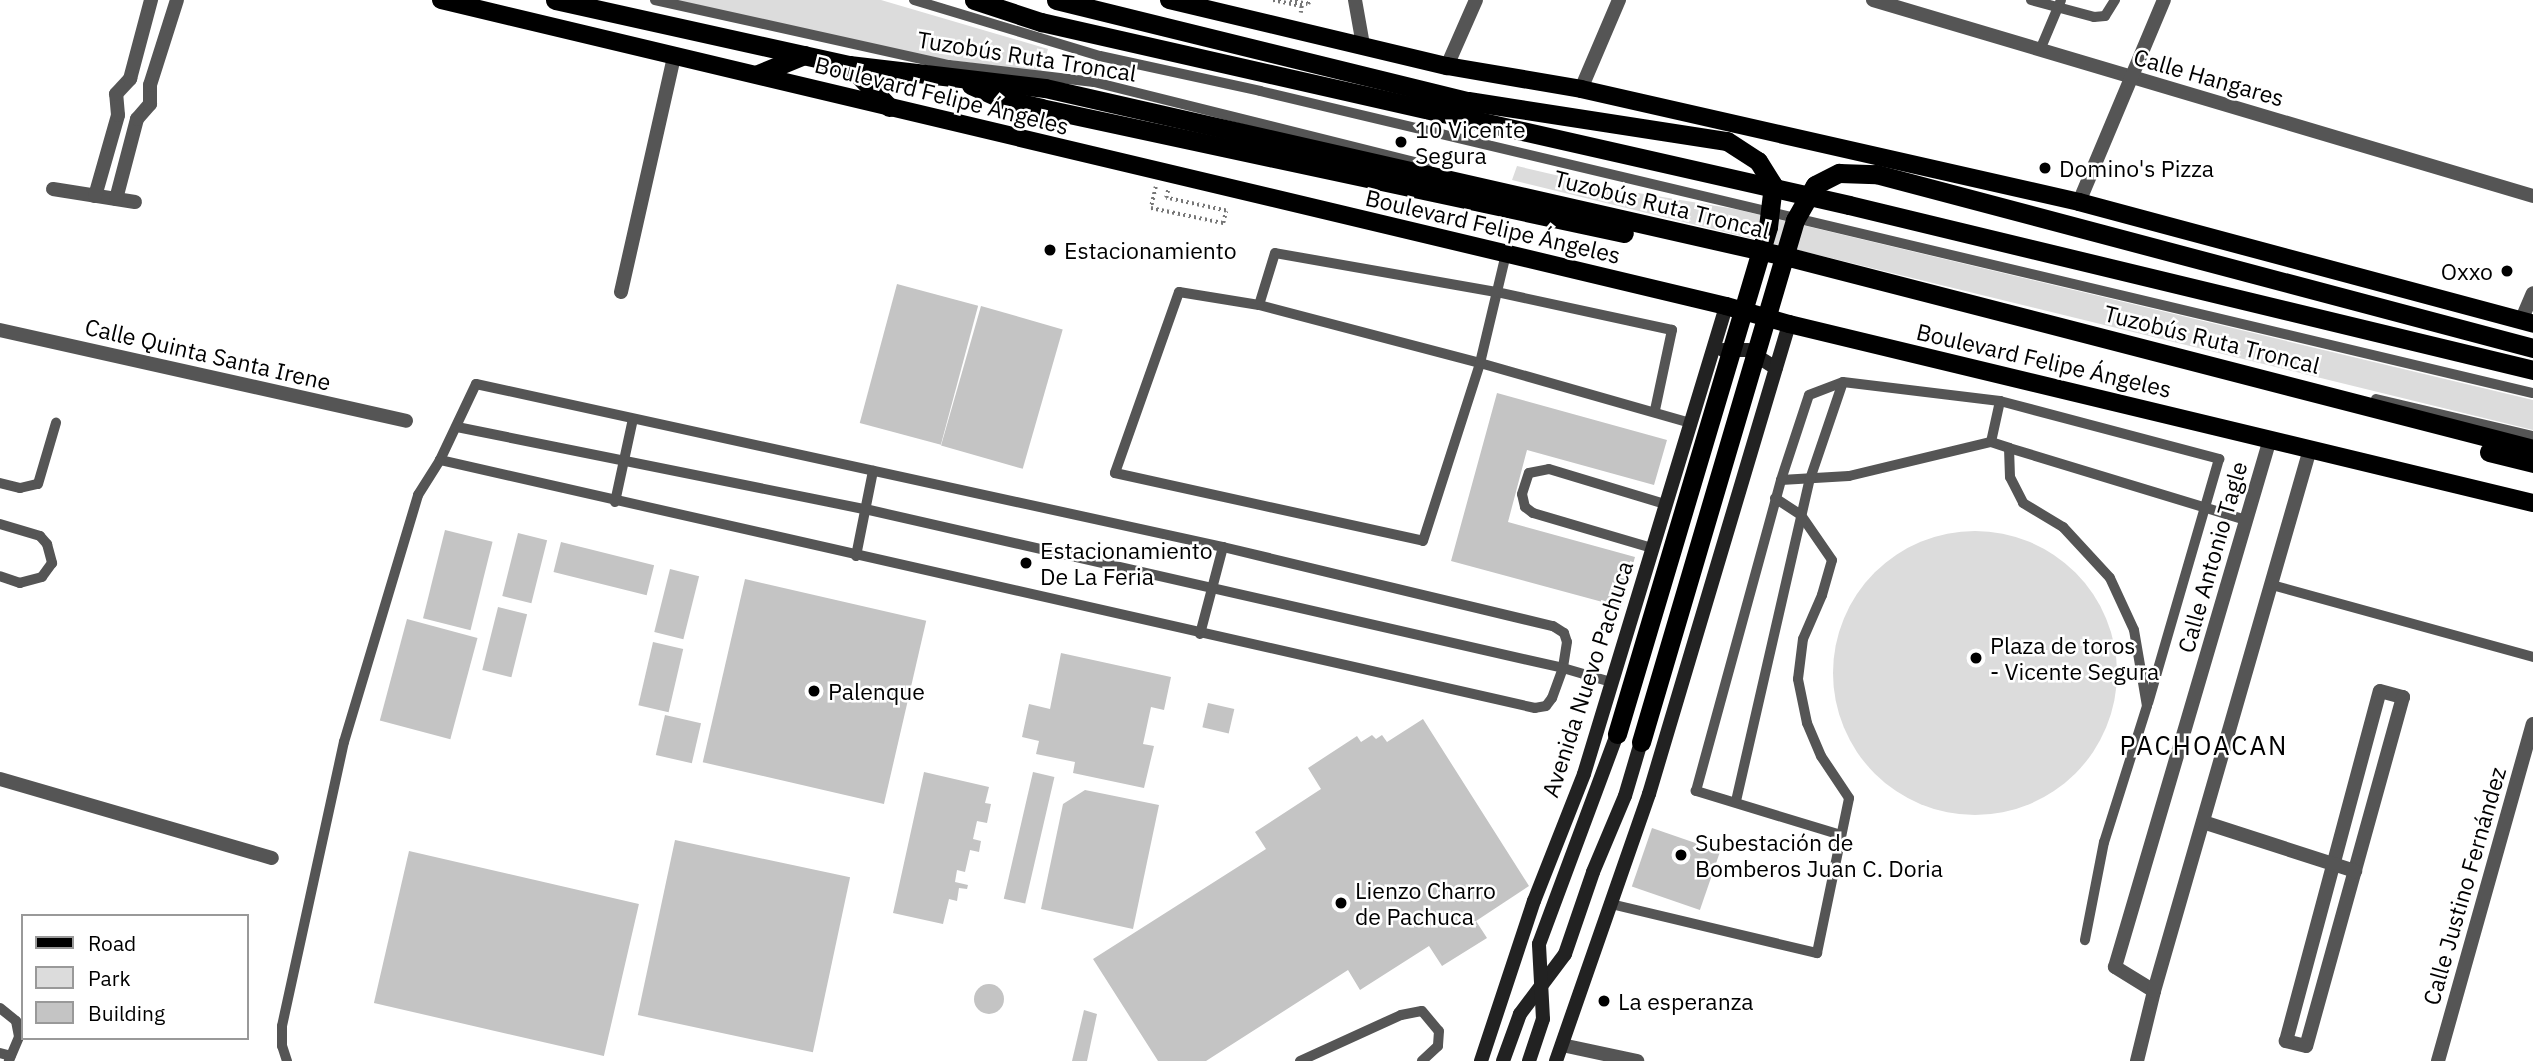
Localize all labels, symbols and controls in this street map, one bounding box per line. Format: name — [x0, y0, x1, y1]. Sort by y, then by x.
street label: Tuzobús Ruta Troncal — [915, 25, 1139, 87]
street label: Calle Hangares — [2131, 42, 2287, 112]
street label: Boulevard Felipe Ángeles — [812, 50, 1072, 140]
place label: 10 Vicente Segura — [1415, 115, 1526, 169]
marker: 10 Vicente Segura — [1393, 134, 1409, 150]
place label: Domino's Pizza — [2059, 154, 2214, 182]
marker: Domino's Pizza — [2037, 160, 2053, 176]
street label: Tuzobús Ruta Troncal — [1551, 164, 1773, 244]
street label: Boulevard Felipe Ángeles — [1363, 183, 1623, 269]
place label: Estacionamiento — [1064, 236, 1237, 264]
marker: Estacionamiento — [1042, 242, 1058, 258]
place label: Oxxo — [2441, 257, 2493, 285]
marker: Oxxo — [2499, 263, 2515, 279]
street label: Tuzobús Ruta Troncal — [2101, 299, 2323, 379]
street label: Calle Quinta Santa Irene — [82, 312, 334, 396]
street label: Boulevard Felipe Ángeles — [1914, 317, 2174, 403]
street label: Calle Antonio Tagle — [2171, 458, 2253, 656]
place label: Estacionamiento De La Feria — [1040, 536, 1213, 590]
marker: Estacionamiento De La Feria — [1018, 555, 1034, 571]
street label: Avenida Nuevo Pachuca — [1536, 557, 1638, 801]
place label: Plaza de toros - Vicente Segura — [1990, 631, 2159, 685]
marker: Plaza de toros - Vicente Segura — [1968, 650, 1984, 666]
place label: Palenque — [828, 677, 925, 705]
marker: Palenque — [806, 683, 822, 699]
district label: PACHOACAN — [2121, 730, 2287, 762]
street label: Calle Justino Fernández — [2417, 764, 2511, 1008]
place label: Subestación de Bomberos Juan C. Doria — [1695, 828, 1943, 882]
marker: Subestación de Bomberos Juan C. Doria — [1673, 847, 1689, 863]
place label: Lienzo Charro de Pachuca — [1355, 876, 1496, 930]
marker: Lienzo Charro de Pachuca — [1333, 895, 1349, 911]
legend — [21, 914, 248, 1040]
text: Road — [88, 929, 136, 957]
text: Park — [88, 964, 131, 992]
place label: La esperanza — [1618, 987, 1754, 1015]
marker: La esperanza — [1596, 993, 1612, 1009]
text: Building — [88, 999, 165, 1027]

